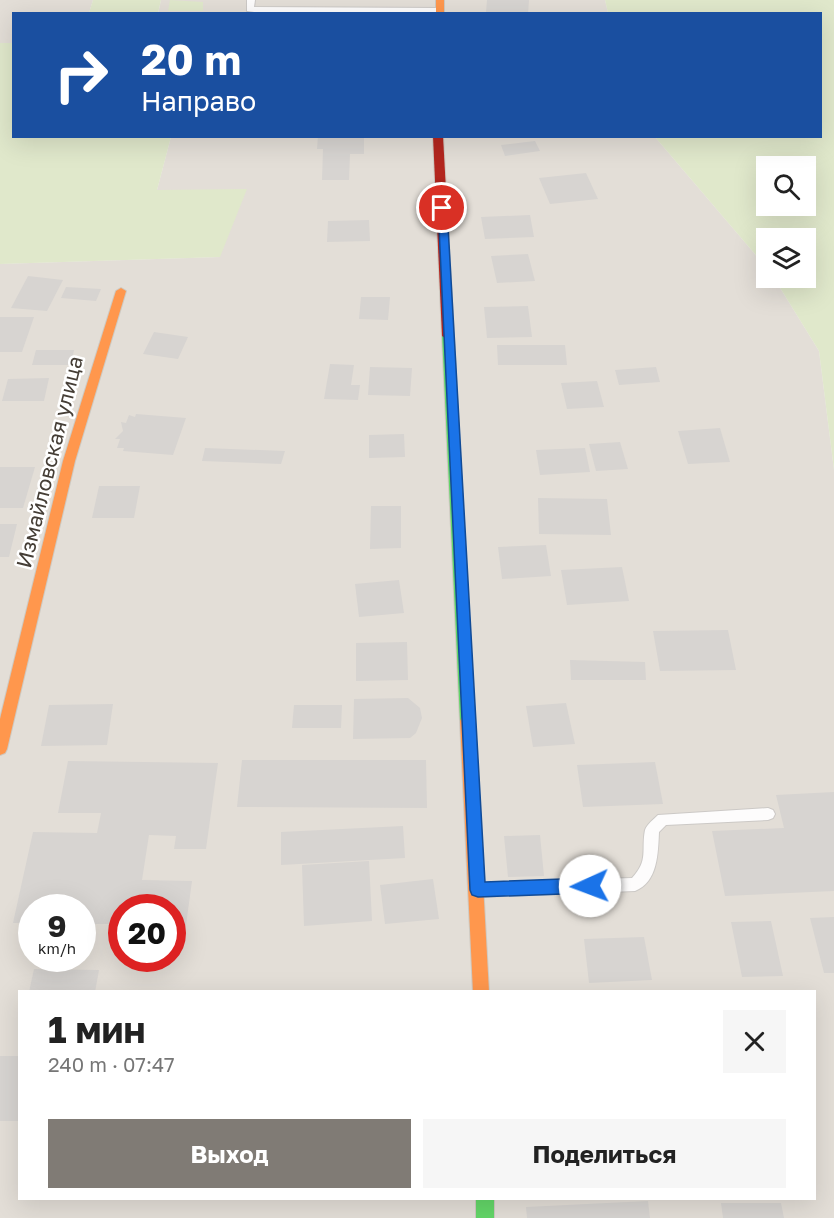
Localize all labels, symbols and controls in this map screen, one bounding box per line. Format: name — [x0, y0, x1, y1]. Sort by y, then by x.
text: 20 m — [141, 34, 241, 84]
icon: right — [42, 36, 120, 114]
text: Направо — [141, 85, 256, 117]
map controls — [756, 156, 816, 288]
button: search — [756, 156, 816, 216]
pin — [416, 182, 467, 233]
icon: arrive — [425, 191, 458, 224]
button: layers — [756, 228, 816, 288]
street label: Измайловская улица — [10, 353, 88, 570]
position arrow — [558, 854, 622, 918]
speed limit sign: 20 — [108, 894, 186, 972]
text: 9 — [47, 908, 67, 944]
text: km/h — [38, 939, 76, 957]
text: 1 мин — [48, 1008, 145, 1051]
button: close — [723, 1010, 786, 1073]
text: 240 m · 07:47 — [48, 1052, 175, 1076]
button: Выход — [48, 1119, 411, 1188]
button: Поделиться — [423, 1119, 786, 1188]

